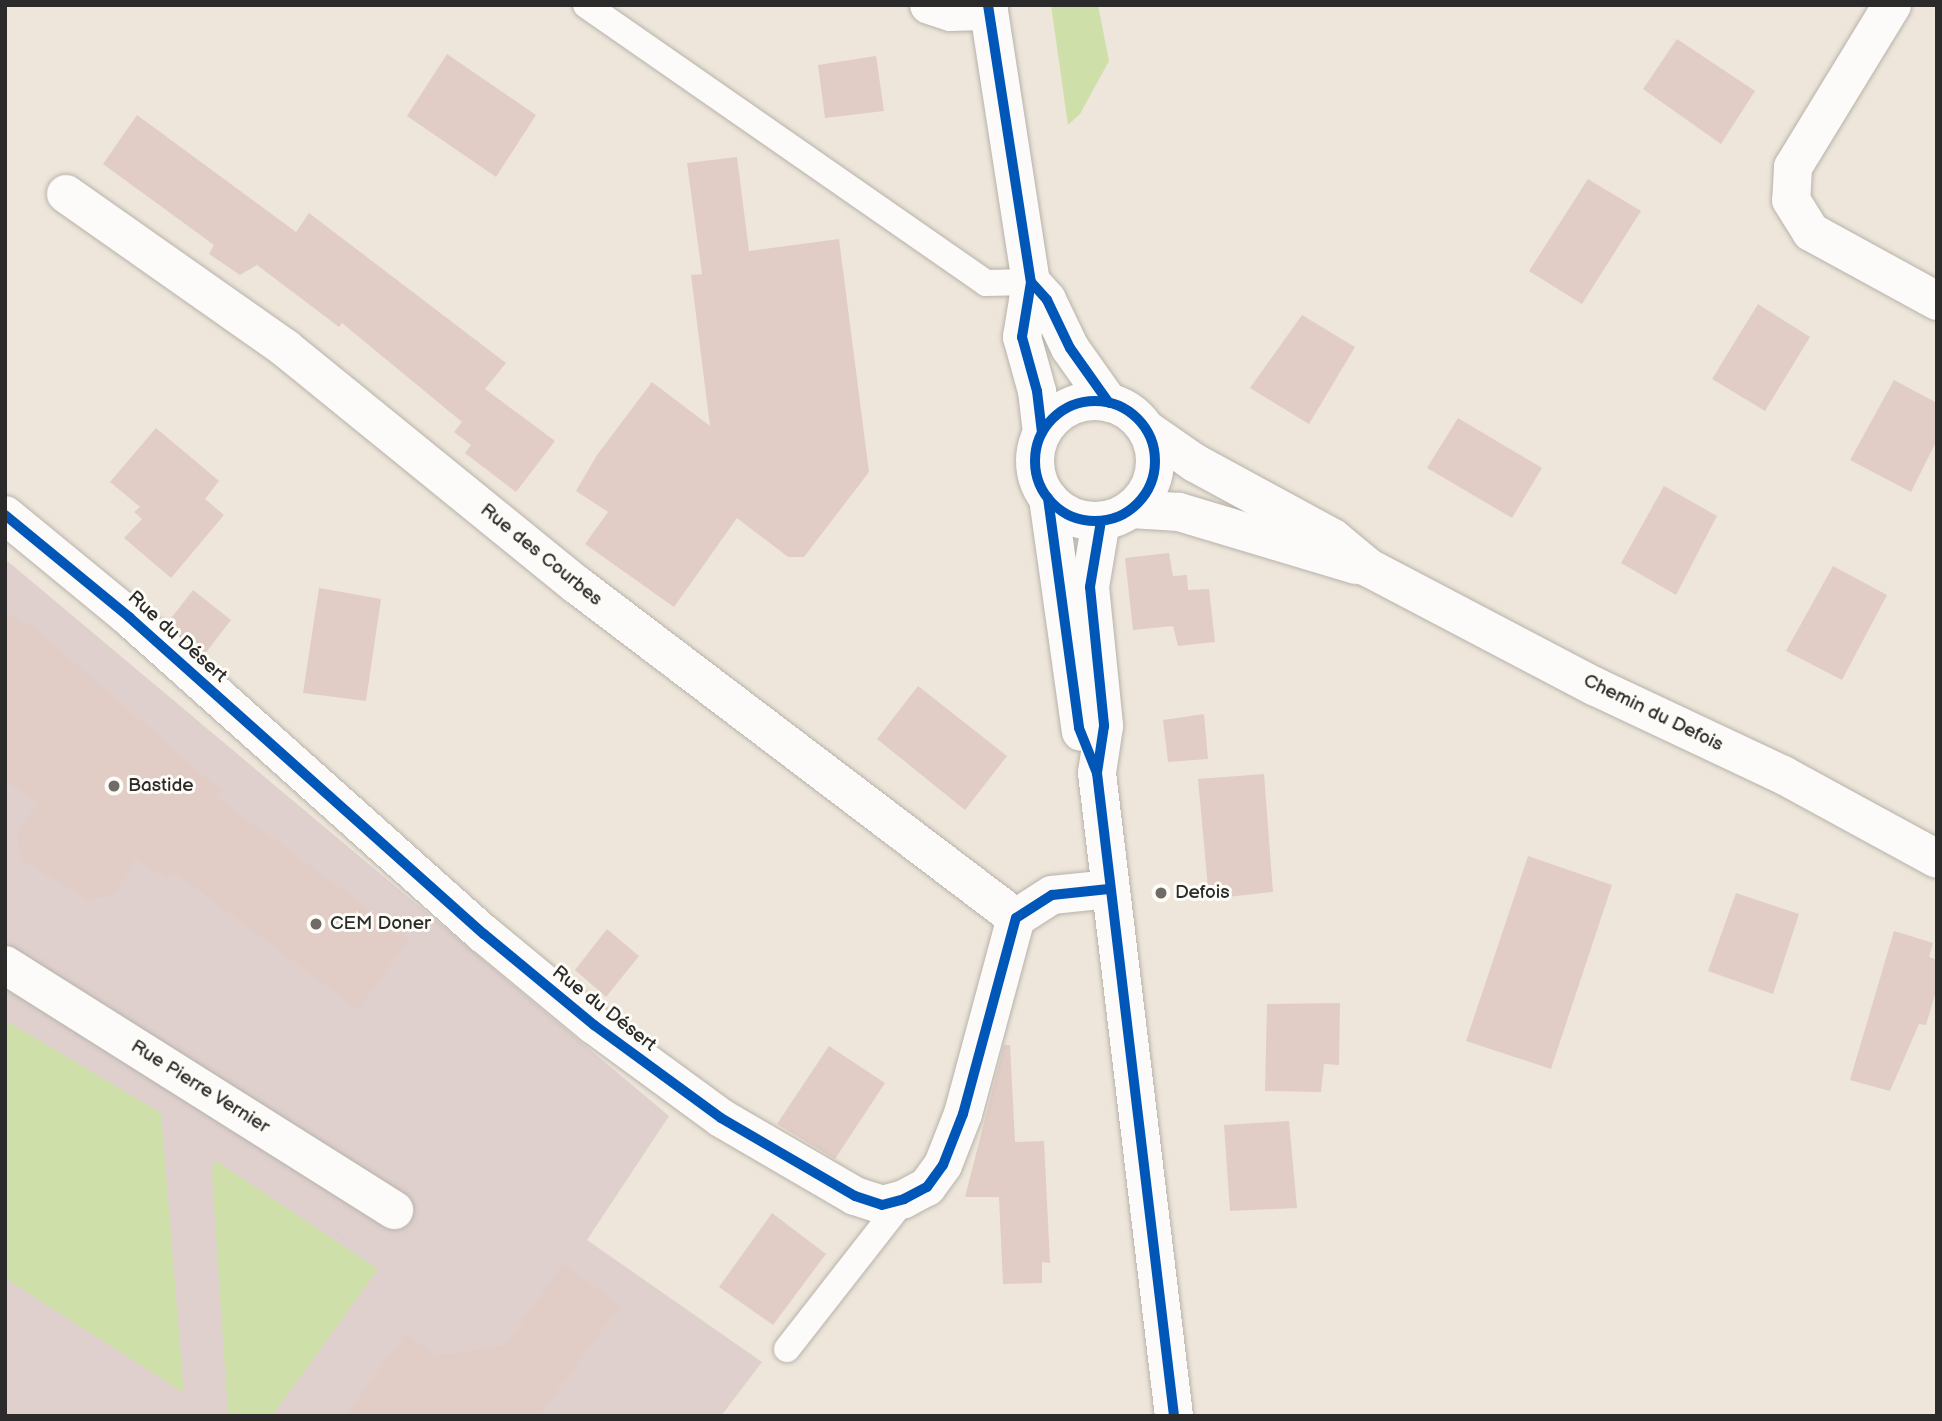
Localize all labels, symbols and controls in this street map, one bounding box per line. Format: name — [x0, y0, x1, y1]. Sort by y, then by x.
street label: Rue des Courbes — [476, 499, 606, 611]
street label: Rue du Désert — [123, 586, 231, 688]
street label: Chemin du Defois — [1579, 669, 1727, 757]
place label: Bastide — [128, 775, 194, 797]
marker: Bastide — [106, 778, 122, 794]
place label: Defois — [1175, 882, 1230, 904]
marker: Defois — [1153, 885, 1169, 901]
place label: CEM Doner — [330, 913, 431, 935]
marker: CEM Doner — [308, 916, 324, 932]
street label: Rue du Désert — [547, 961, 661, 1057]
street label: Rue Pierre Vernier — [126, 1035, 274, 1139]

